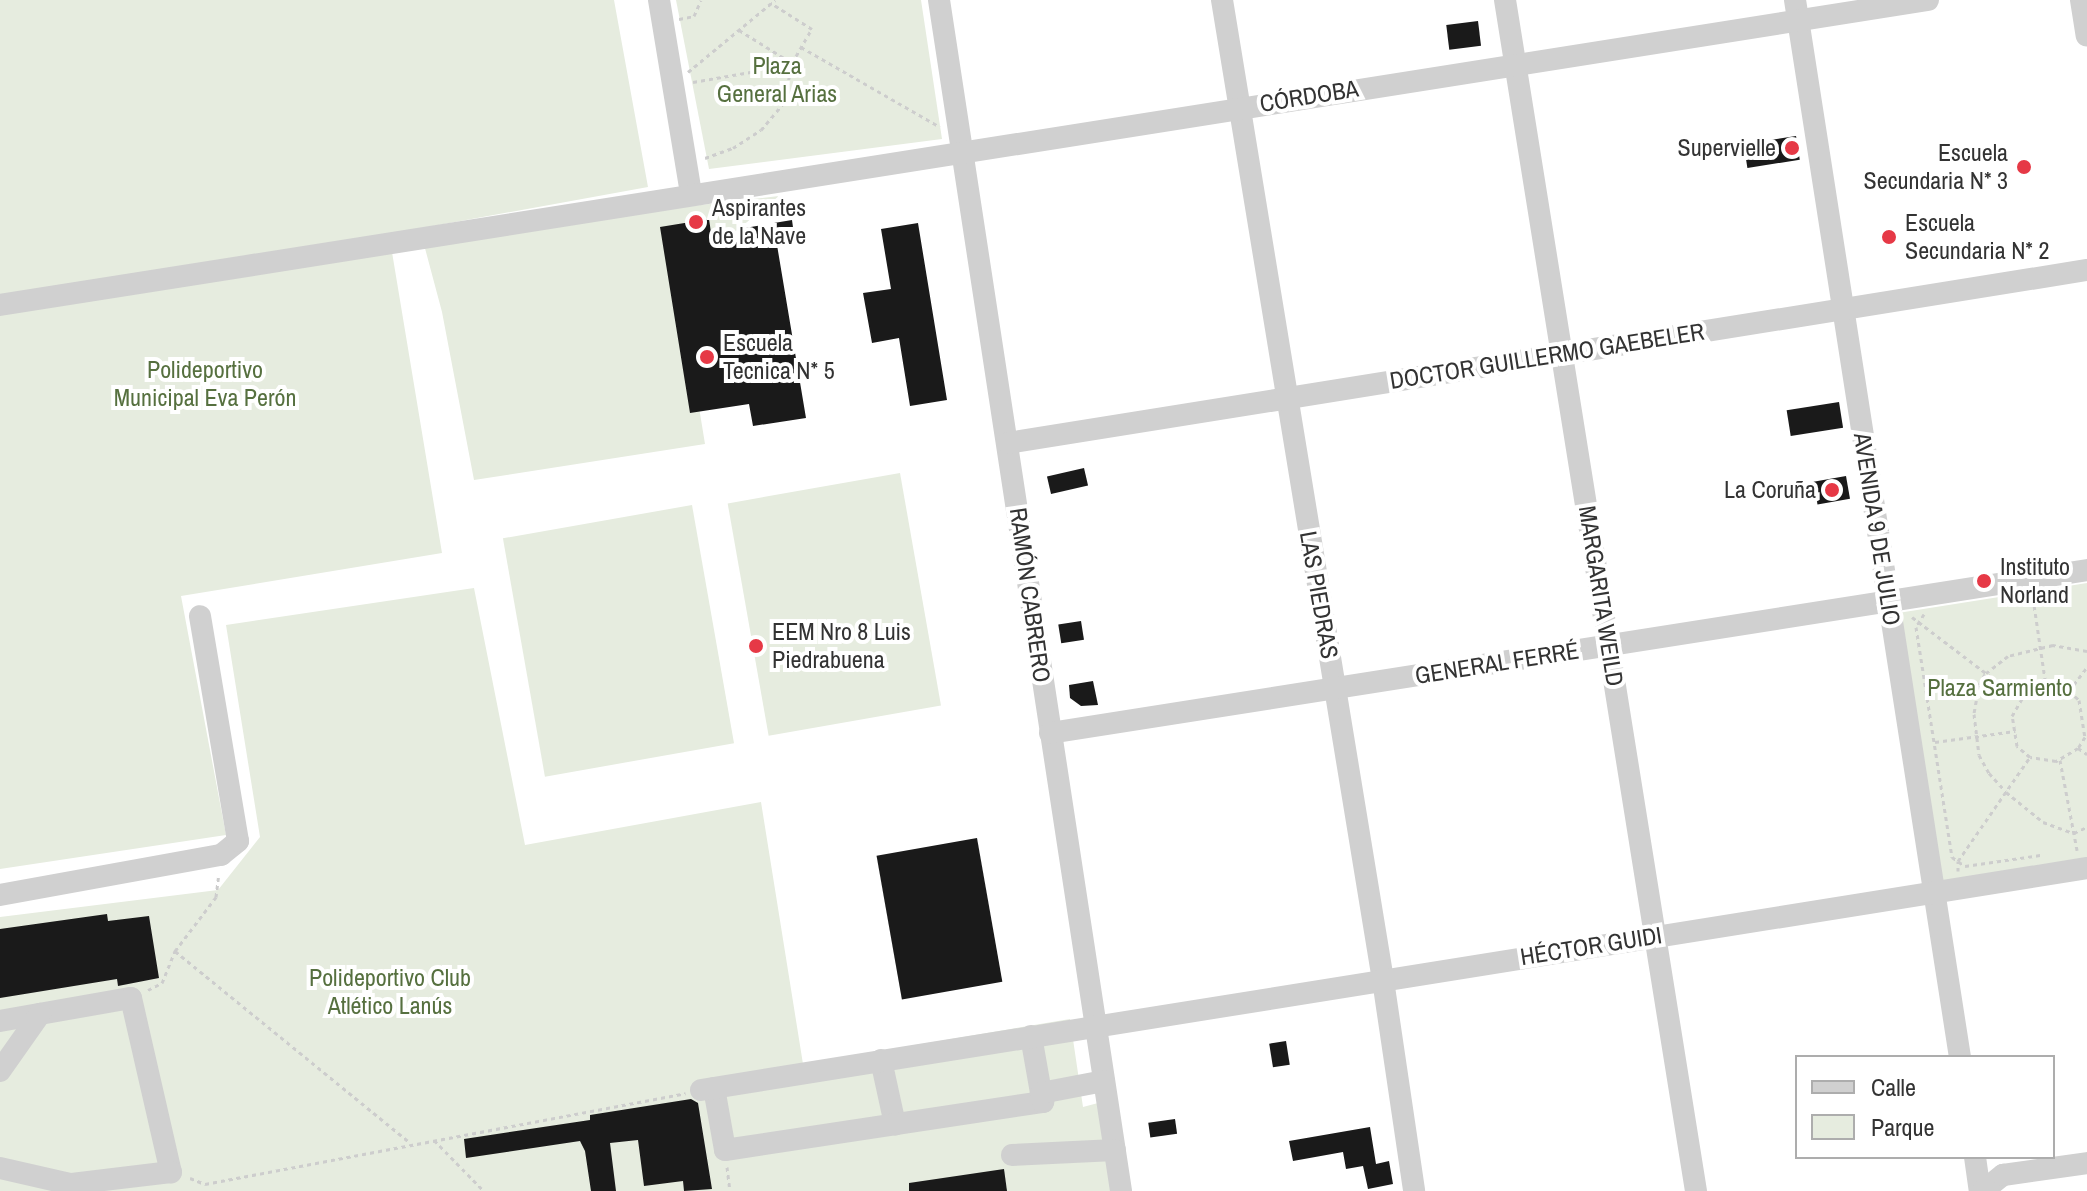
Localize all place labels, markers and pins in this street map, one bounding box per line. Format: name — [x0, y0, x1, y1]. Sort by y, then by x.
place label: Supervielle — [1678, 134, 1776, 162]
marker: Supervielle — [1783, 139, 1801, 157]
place label: Escuela Secundaria N* 3 — [1864, 139, 2008, 195]
marker: Escuela Secundaria N* 3 — [2015, 158, 2033, 176]
place label: Aspirantes de la Nave — [712, 194, 806, 250]
place label: Escuela Secundaria N* 2 — [1905, 209, 2049, 265]
marker: Aspirantes de la Nave — [687, 213, 705, 231]
marker: Escuela Secundaria N* 2 — [1880, 228, 1898, 246]
place label: Escuela Tecnica N* 5 — [723, 329, 835, 385]
marker: Escuela Tecnica N* 5 — [698, 348, 716, 366]
place label: La Coruña — [1724, 476, 1816, 504]
marker: La Coruña — [1823, 481, 1841, 499]
place label: Instituto Norland — [2000, 553, 2070, 609]
marker: Instituto Norland — [1975, 572, 1993, 590]
place label: EEM Nro 8 Luis Piedrabuena — [772, 618, 911, 674]
marker: EEM Nro 8 Luis Piedrabuena — [747, 637, 765, 655]

